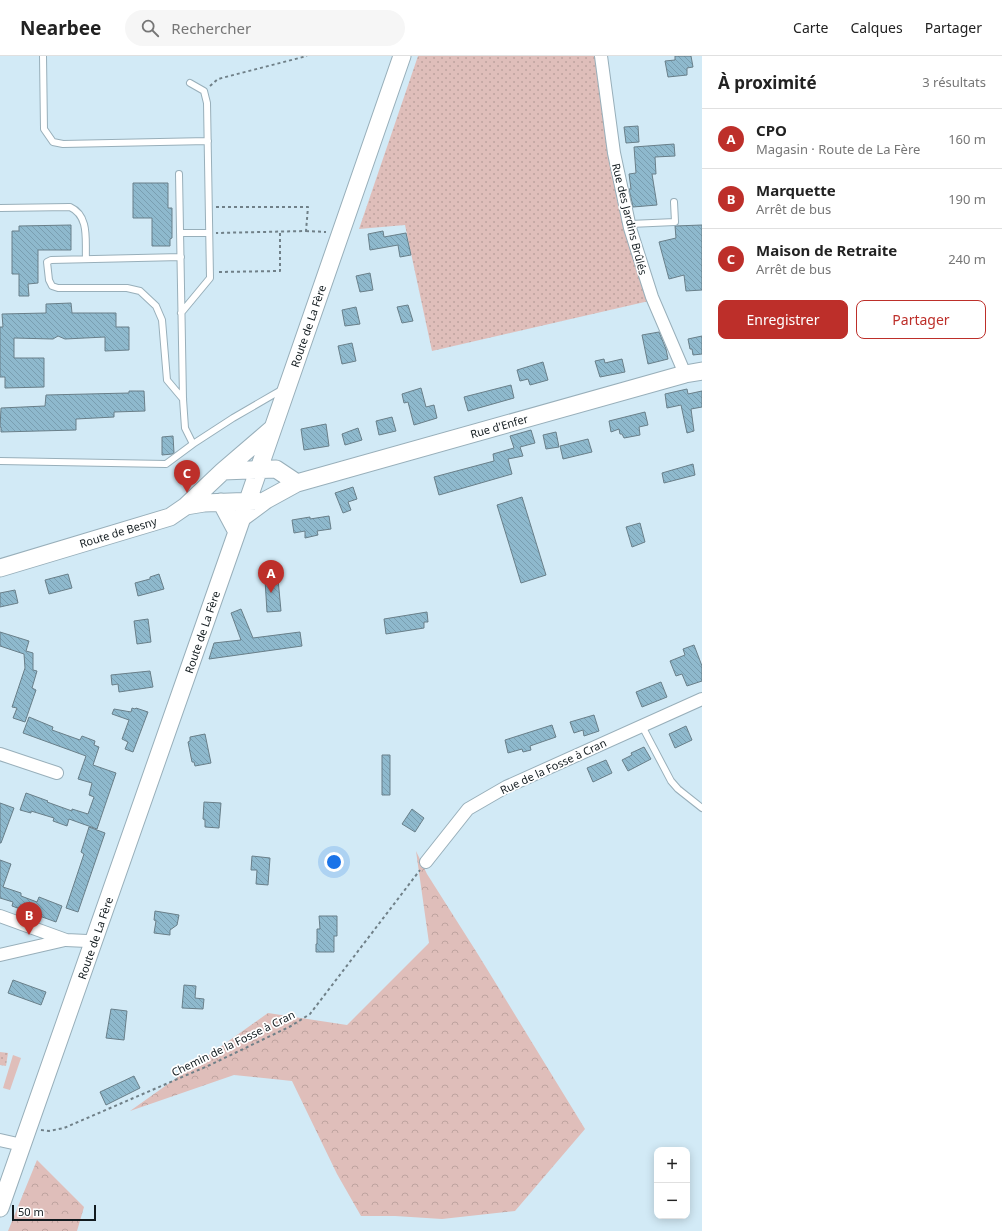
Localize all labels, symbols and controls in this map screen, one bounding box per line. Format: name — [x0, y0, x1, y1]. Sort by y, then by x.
search box — [125, 10, 405, 46]
text: Nearbee — [20, 15, 101, 41]
icon: search — [139, 17, 161, 39]
text: Rechercher — [171, 18, 251, 38]
text: Carte — [793, 18, 829, 37]
text: Calques — [851, 18, 903, 37]
text: Partager — [925, 18, 982, 37]
text: À proximité — [718, 71, 817, 94]
text: 3 résultats — [922, 73, 986, 91]
text: CPO — [756, 120, 787, 140]
text: A — [727, 130, 736, 148]
text: 160 m — [948, 130, 986, 148]
text: Magasin · Route de La Fère — [756, 140, 920, 158]
street label: Rue des Jardins Brûlés — [609, 162, 651, 276]
text: Marquette — [756, 180, 836, 200]
text: B — [727, 190, 735, 208]
text: 190 m — [948, 190, 986, 208]
text: Arrêt de bus — [756, 200, 831, 218]
text: Maison de Retraite — [756, 240, 897, 260]
text: C — [727, 250, 735, 268]
text: 240 m — [948, 250, 986, 268]
text: Arrêt de bus — [756, 260, 831, 278]
street label: Route de La Fère — [287, 283, 329, 369]
button: Enregistrer — [718, 300, 848, 339]
button: Partager — [856, 300, 986, 339]
street label: Rue d'Enfer — [468, 410, 530, 441]
pin: C — [174, 460, 200, 493]
street label: Route de Besny — [77, 513, 159, 551]
pin: A — [258, 560, 284, 593]
street label: Route de La Fère — [181, 589, 223, 675]
street label: Rue de la Fosse à Cran — [497, 735, 609, 797]
your location — [324, 852, 344, 872]
street label: Route de La Fère — [74, 895, 116, 981]
pin: B — [16, 902, 42, 935]
street label: Chemin de la Fosse à Cran — [169, 1007, 297, 1079]
map controls — [654, 1147, 690, 1219]
button: + — [654, 1147, 690, 1183]
button: − — [654, 1183, 690, 1219]
scale bar — [12, 1203, 96, 1222]
text: 50 m — [18, 1204, 44, 1219]

